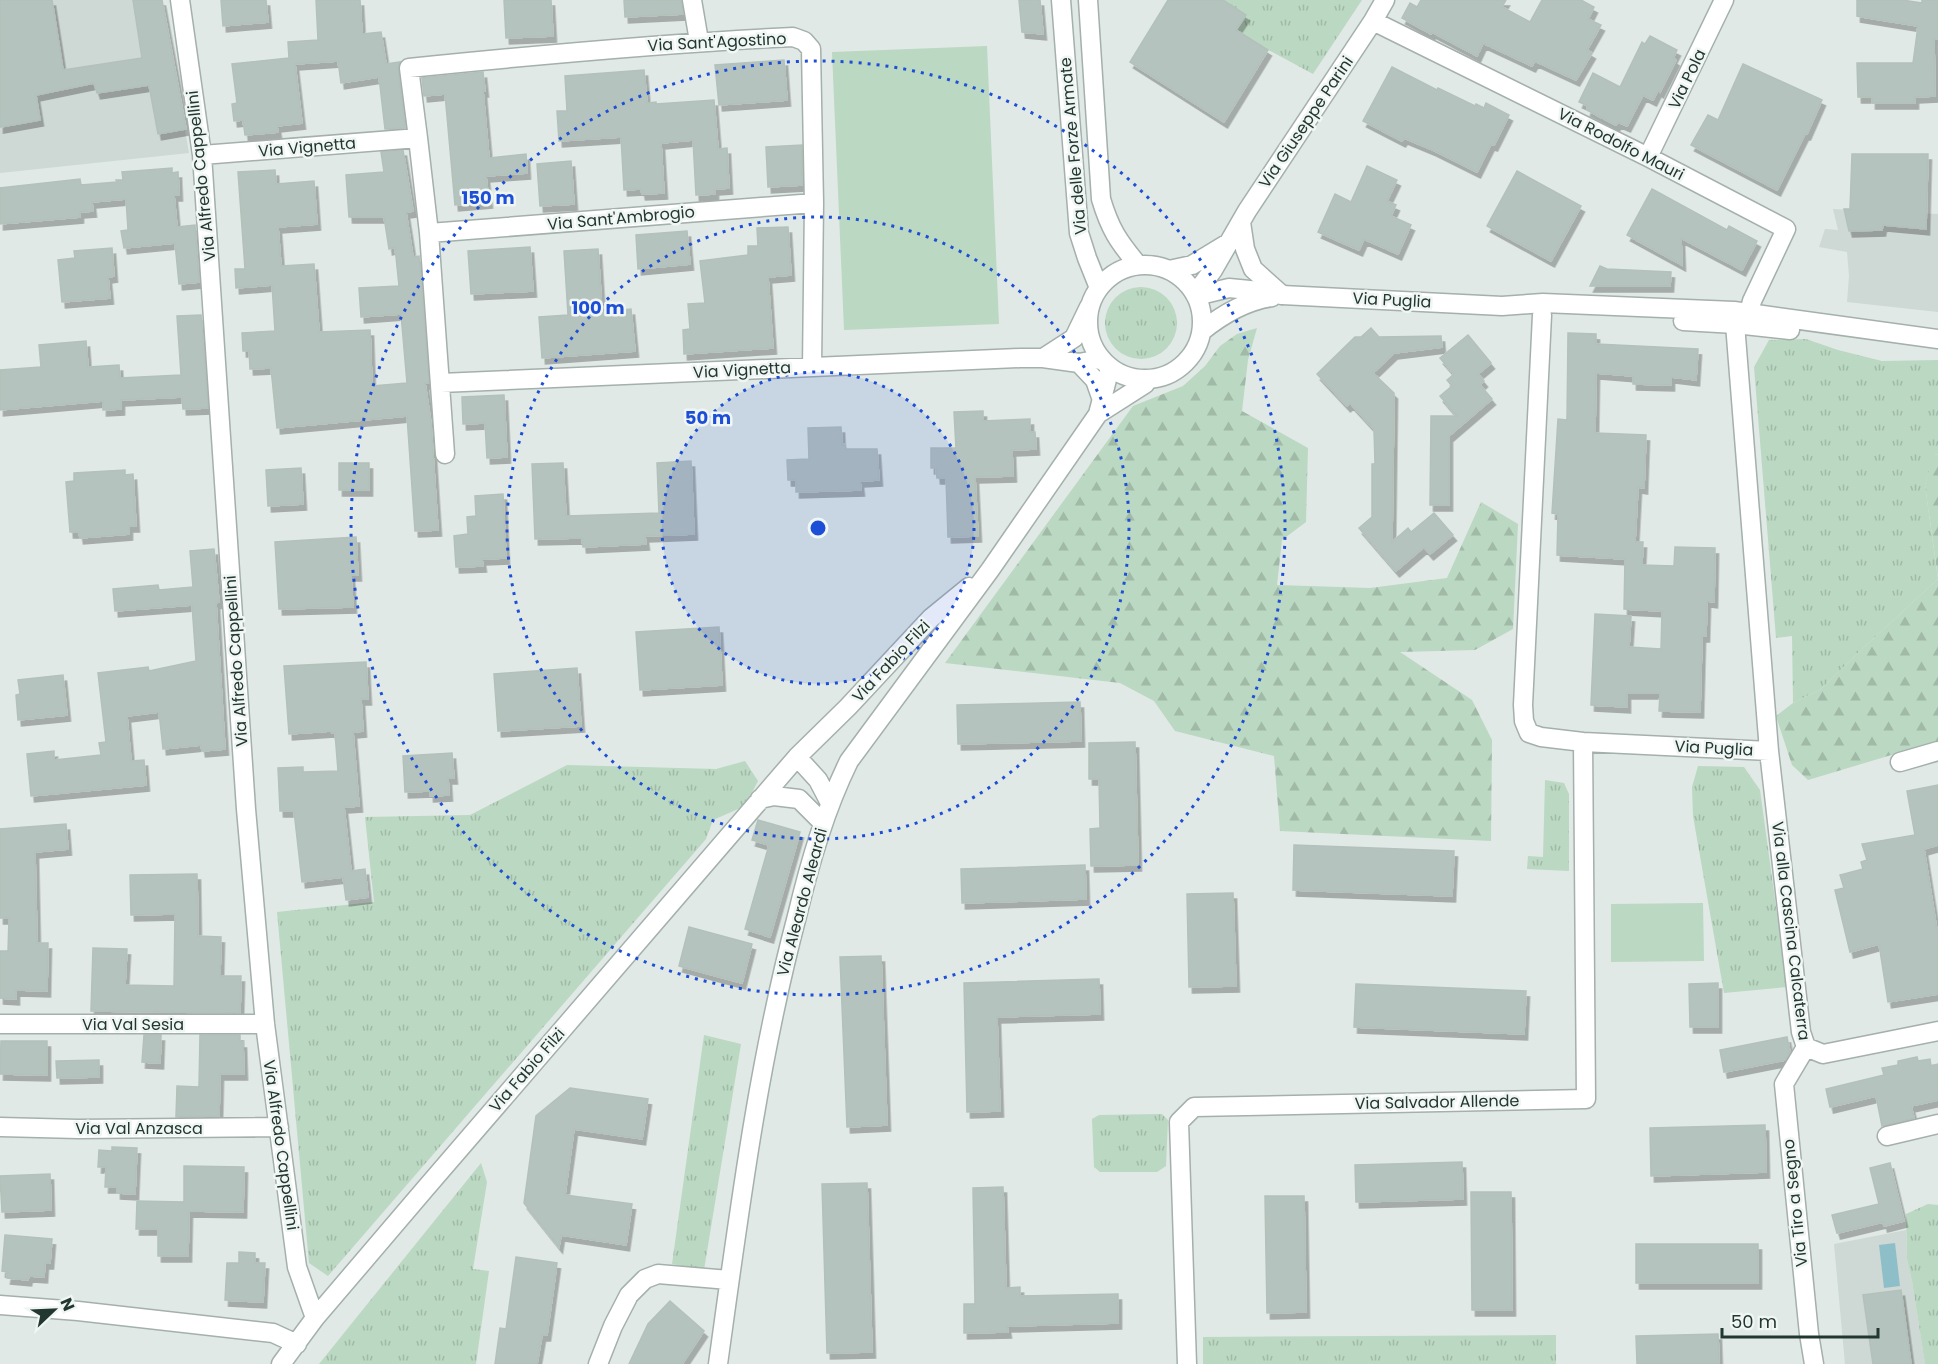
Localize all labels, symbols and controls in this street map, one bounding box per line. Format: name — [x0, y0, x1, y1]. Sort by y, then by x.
street label: Via Sant'Agostino — [647, 27, 787, 57]
street label: Via Pola — [1663, 45, 1711, 113]
street label: Via Giuseppe Parini — [1253, 51, 1359, 193]
street label: Via delle Forze Armate — [1054, 56, 1092, 236]
street label: Via Alfredo Cappellini — [181, 89, 221, 263]
street label: Via Rodolfo Mauri — [1554, 102, 1688, 186]
street label: Via Vignetta — [257, 131, 357, 163]
text: 150 m — [461, 185, 515, 210]
street label: Via Sant'Ambrogio — [546, 200, 696, 236]
street label: Via Puglia — [1352, 286, 1432, 314]
text: 100 m — [571, 295, 625, 320]
street label: Via Vignetta — [692, 356, 792, 384]
text: 50 m — [685, 405, 731, 430]
centre of rings — [808, 518, 828, 538]
street label: Via Alfredo Cappellini — [219, 575, 253, 747]
street label: Via Fabio Filzi — [847, 615, 935, 707]
street label: Via Puglia — [1674, 734, 1754, 762]
street label: Via alla Cascina Calcaterra — [1766, 820, 1816, 1042]
street label: Via Aleardo Aleardi — [771, 825, 833, 979]
street label: Via Val Sesia — [82, 1013, 184, 1036]
street label: Via Fabio Filzi — [484, 1023, 570, 1117]
street label: Via Alfredo Cappellini — [258, 1058, 304, 1232]
street label: Via Salvador Allende — [1354, 1089, 1520, 1115]
street label: Via Val Anzasca — [75, 1117, 203, 1140]
street label: Via Tiro a Segno — [1777, 1138, 1813, 1268]
north arrow — [24, 1280, 84, 1340]
text: N — [54, 1294, 80, 1314]
scale bar — [1722, 1301, 1878, 1339]
text: 50 m — [1731, 1309, 1777, 1334]

